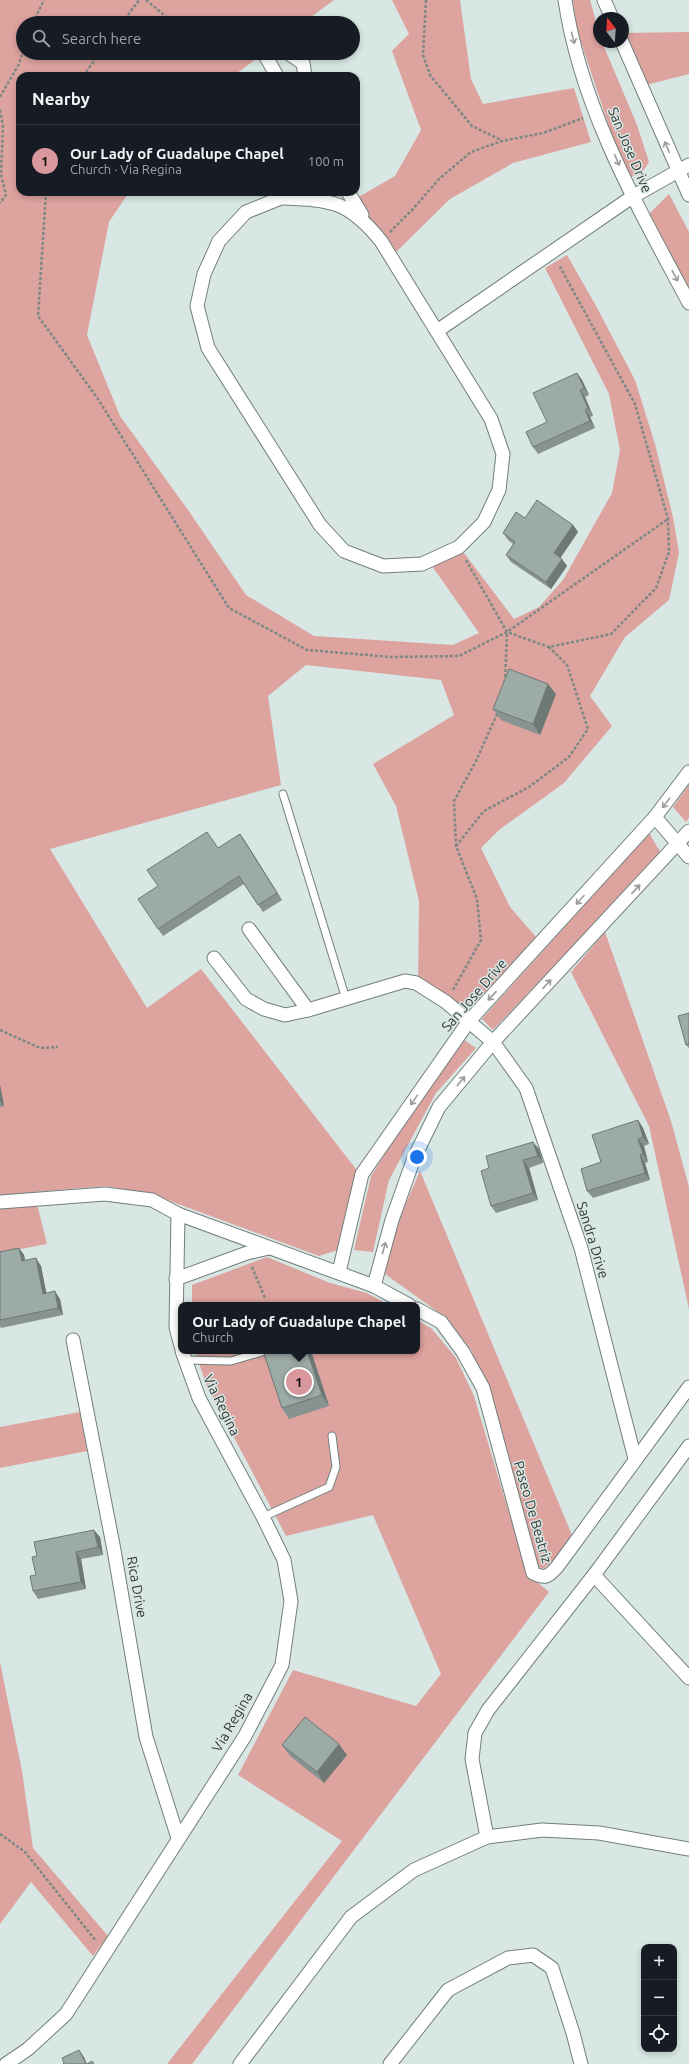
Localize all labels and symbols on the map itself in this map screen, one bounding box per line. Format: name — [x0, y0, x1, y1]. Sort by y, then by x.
north arrow — [593, 12, 629, 48]
one-way arrow — [570, 31, 577, 44]
street label: San Jose Drive — [605, 105, 655, 195]
one-way arrow — [663, 141, 671, 153]
one-way arrow — [613, 154, 621, 166]
one-way arrow — [672, 270, 679, 282]
one-way arrow — [661, 797, 670, 808]
one-way arrow — [632, 884, 641, 894]
one-way arrow — [575, 895, 584, 906]
street label: San Jose Drive — [438, 955, 510, 1035]
one-way arrow — [543, 979, 552, 989]
one-way arrow — [487, 991, 497, 1001]
one-way arrow — [457, 1075, 465, 1086]
one-way arrow — [410, 1094, 418, 1105]
your location — [407, 1147, 427, 1167]
street label: Sandra Drive — [574, 1200, 612, 1280]
one-way arrow — [381, 1242, 388, 1255]
pin: 1 — [286, 1367, 312, 1397]
street label: Via Regina — [200, 1372, 244, 1438]
street label: Paseo De Beatriz — [511, 1459, 555, 1565]
street label: Rica Drive — [124, 1555, 150, 1619]
street label: Via Regina — [209, 1689, 255, 1755]

